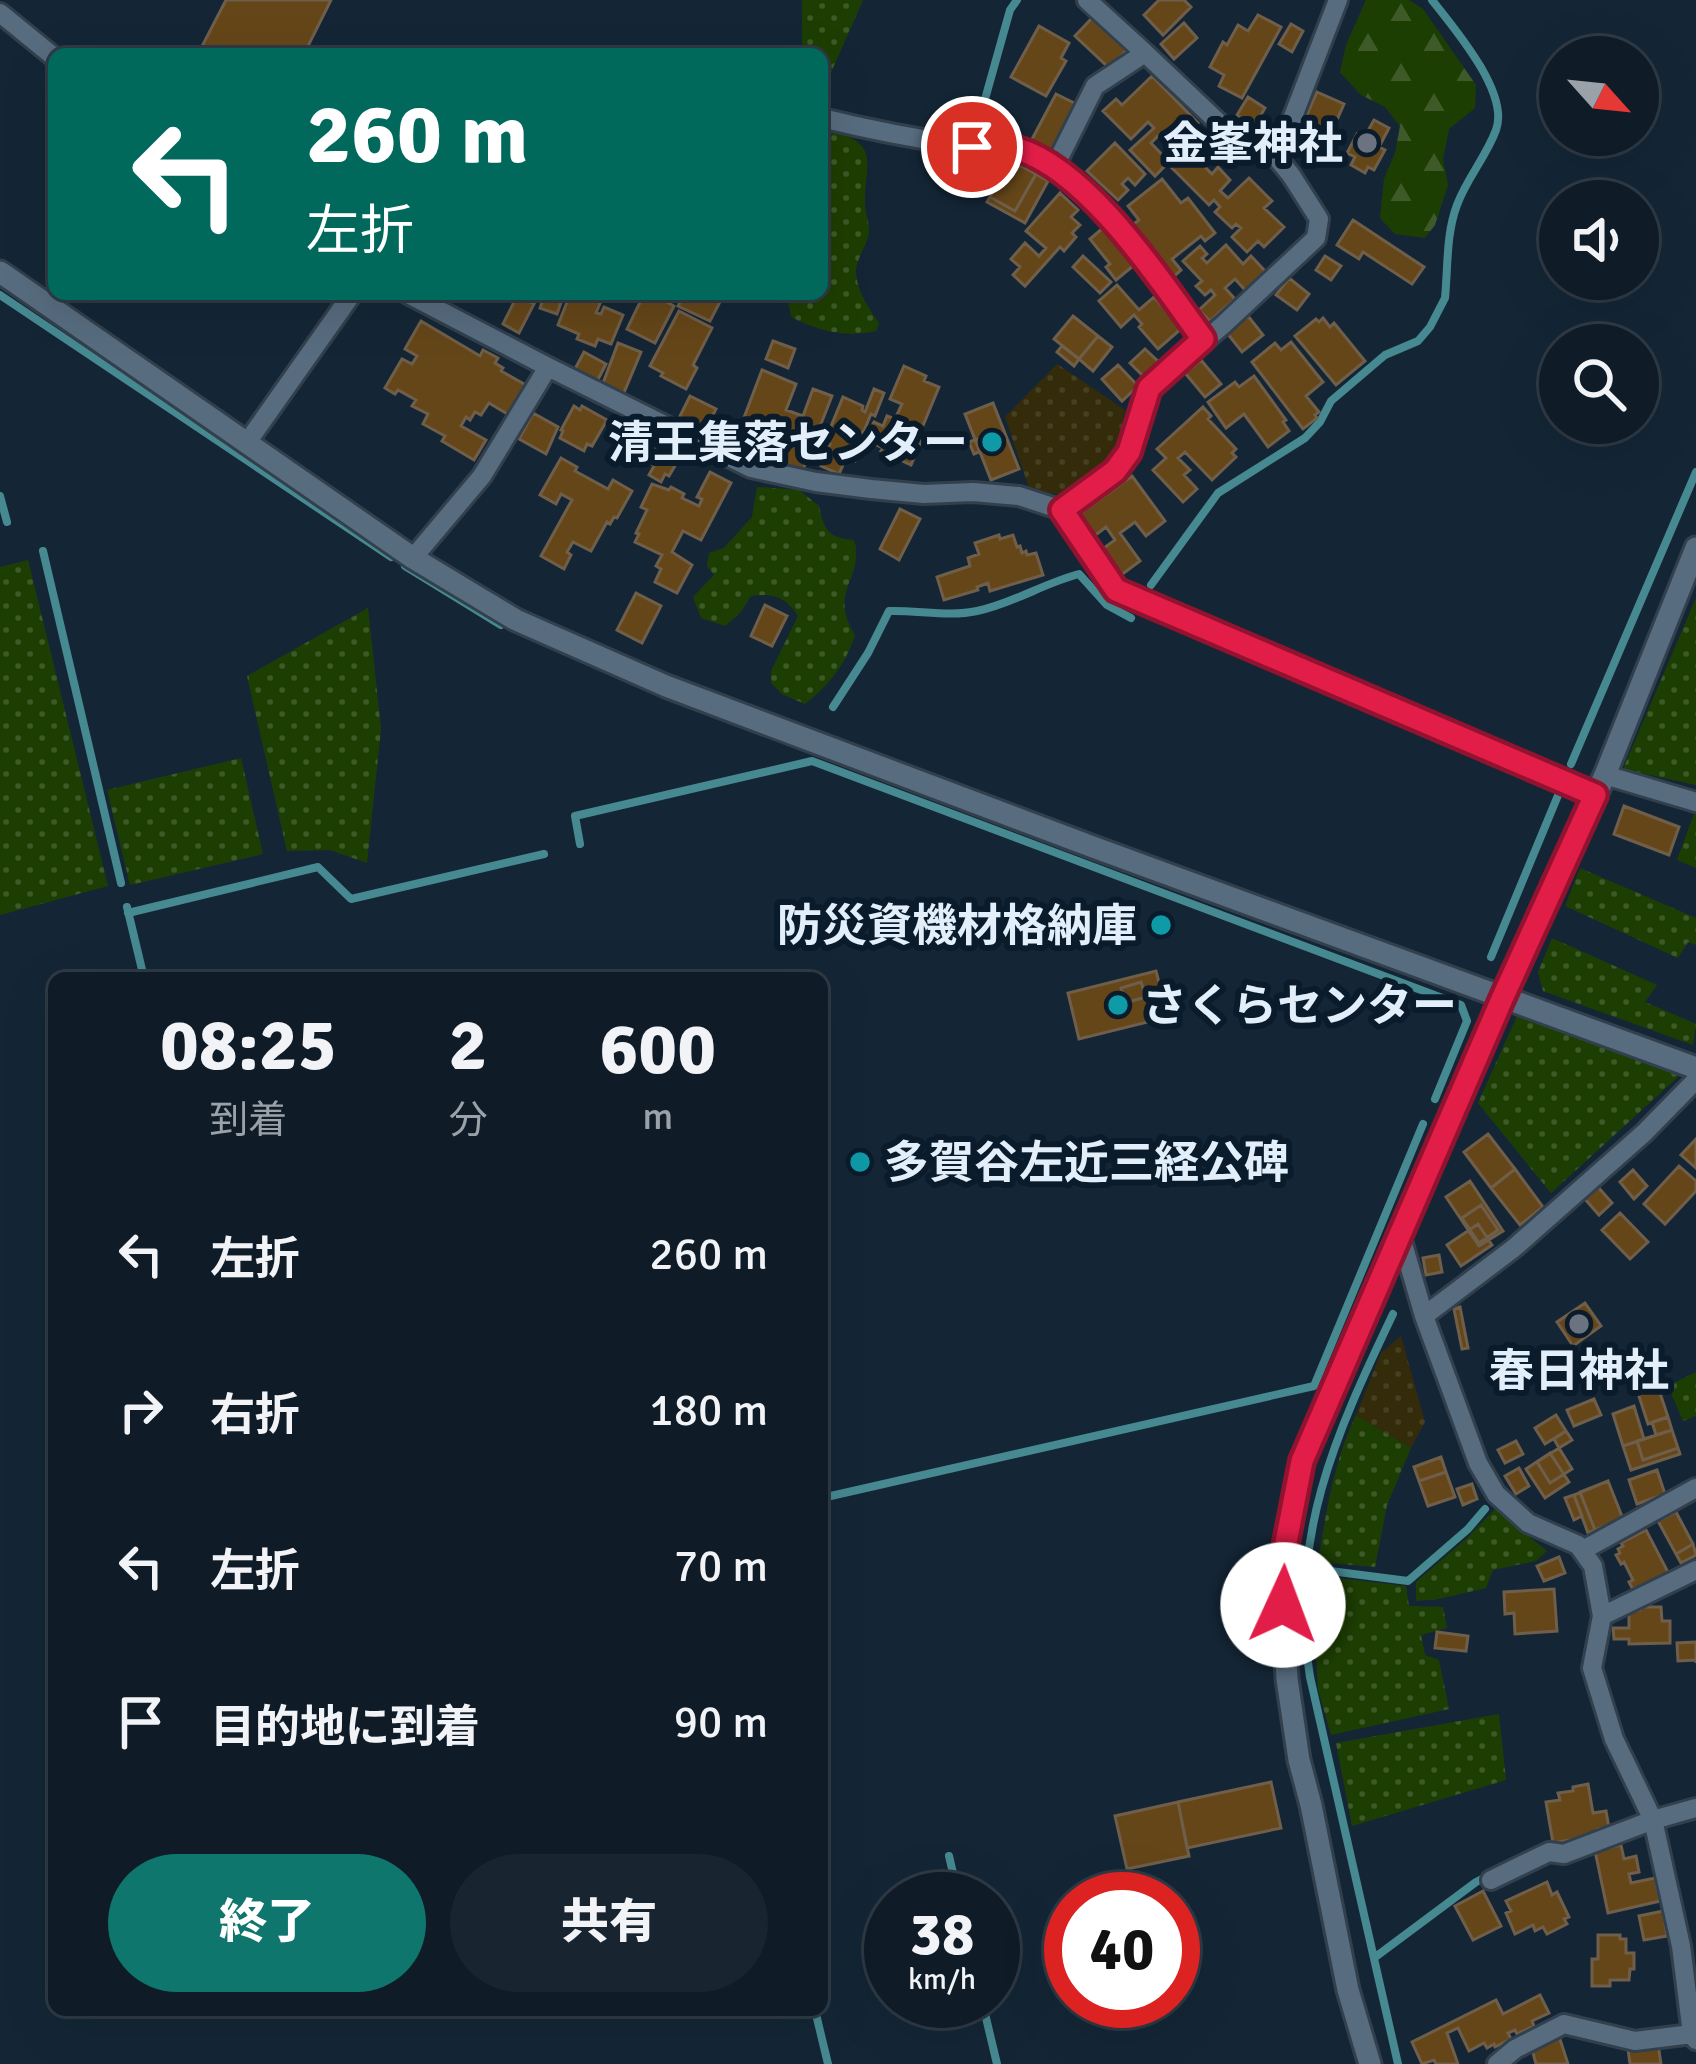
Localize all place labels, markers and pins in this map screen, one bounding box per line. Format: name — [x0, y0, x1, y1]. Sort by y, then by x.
pin — [921, 96, 1023, 198]
place label: 金峯神社 — [1163, 117, 1343, 172]
marker: 金峯神社 — [1354, 130, 1380, 156]
place label: 清王集落センター — [608, 416, 968, 471]
marker: 清王集落センター — [979, 429, 1005, 455]
place label: 防災資機材格納庫 — [777, 899, 1137, 954]
marker: 防災資機材格納庫 — [1148, 912, 1174, 938]
place label: さくらセンター — [1142, 979, 1457, 1034]
marker: さくらセンター — [1105, 992, 1131, 1018]
place label: 多賀谷左近三経公碑 — [884, 1136, 1289, 1191]
marker: 多賀谷左近三経公碑 — [847, 1149, 873, 1175]
marker: 春日神社 — [1566, 1311, 1592, 1337]
place label: 春日神社 — [1489, 1344, 1669, 1399]

